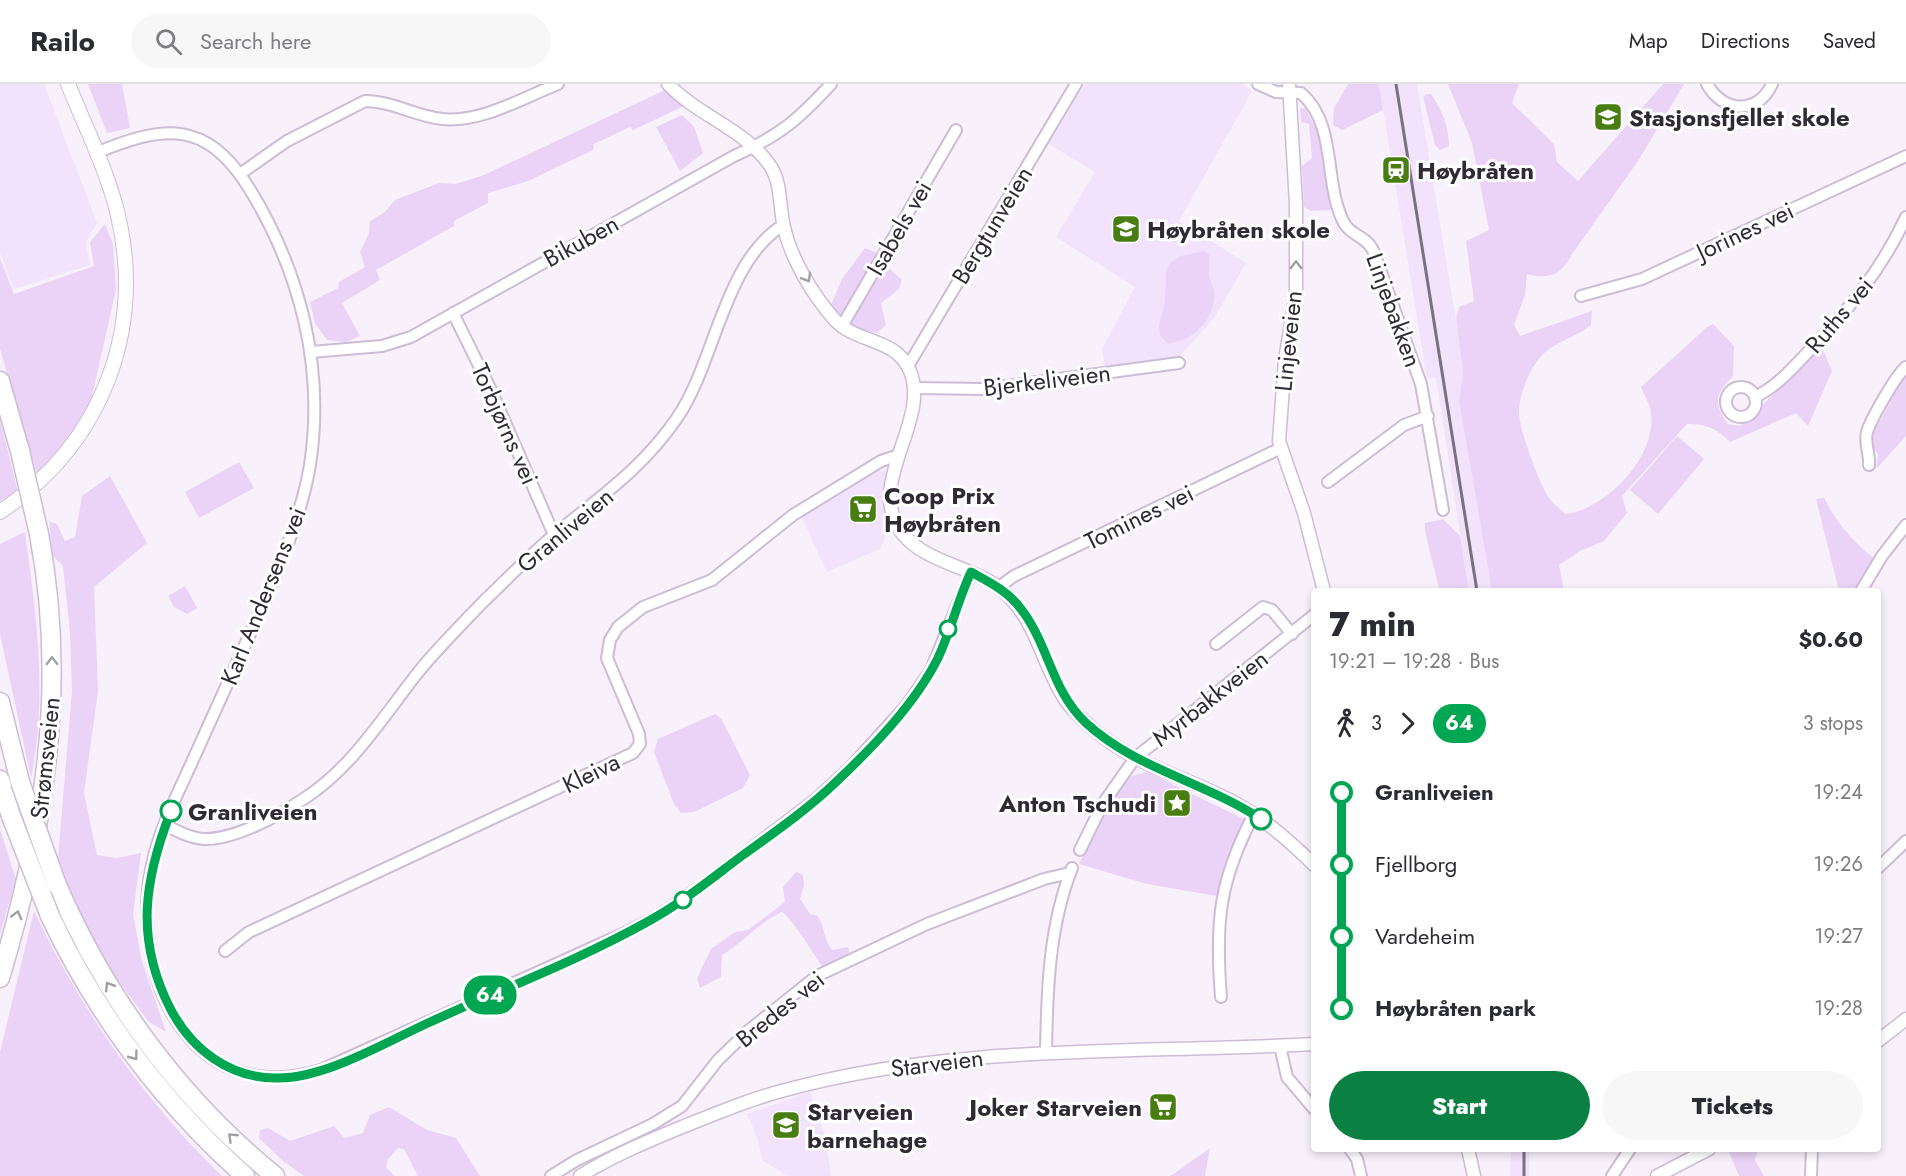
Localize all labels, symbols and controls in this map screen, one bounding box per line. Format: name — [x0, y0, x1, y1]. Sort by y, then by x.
search box — [131, 14, 551, 68]
text: Railo — [30, 21, 95, 62]
icon: search — [152, 25, 185, 58]
text: Search here — [200, 25, 311, 57]
text: Map — [1629, 26, 1668, 56]
text: Directions — [1701, 26, 1790, 56]
text: Saved — [1823, 26, 1876, 56]
place label: Stasjonsfjellet skole — [1629, 100, 1850, 135]
school or university icon: Stasjonsfjellet skole — [1592, 101, 1624, 133]
place label: Høybråten — [1417, 153, 1534, 188]
station icon: Høybråten — [1380, 154, 1412, 186]
street label: Bergtunveien — [943, 159, 1041, 291]
street label: Isabels vei — [858, 174, 940, 282]
street label: Jorines vei — [1688, 193, 1800, 270]
street label: Bikuben — [537, 206, 625, 276]
place label: Høybråten skole — [1147, 212, 1330, 247]
school or university icon: Høybråten skole — [1110, 213, 1142, 245]
street label: Linjebakken — [1357, 248, 1431, 372]
one-way arrow — [1290, 261, 1302, 270]
street label: Ruths vei — [1797, 269, 1881, 361]
one-way arrow — [800, 272, 812, 282]
street label: Linjeveien — [1265, 289, 1311, 393]
street label: Bjerkeliveien — [981, 355, 1113, 405]
street label: Torbjørns vei — [463, 358, 547, 490]
street label: Tomines vei — [1079, 476, 1199, 558]
place label: Coop Prix Høybråten — [884, 478, 1001, 541]
street label: Granliveien — [509, 479, 621, 581]
supermarket icon: Coop Prix Høybråten — [847, 493, 879, 525]
street label: Karl Andersens vei — [211, 502, 315, 690]
text: 7 min — [1329, 601, 1416, 648]
unlabelled marker — [939, 620, 957, 638]
text: $0.60 — [1798, 623, 1863, 655]
street label: Myrbakkveien — [1145, 642, 1275, 754]
text: 19:21 – 19:28 · Bus — [1329, 647, 1499, 676]
one-way arrow — [46, 656, 58, 665]
street label: Strømsveien — [21, 695, 69, 821]
icon: walk — [1329, 707, 1362, 740]
icon: forward — [1391, 707, 1424, 740]
text: 64 — [1445, 708, 1474, 738]
text: 3 — [1371, 709, 1382, 738]
text: 3 stops — [1803, 709, 1863, 738]
street label: Kleiva — [556, 744, 626, 802]
text: Granliveien — [1375, 776, 1494, 808]
text: 19:24 — [1813, 778, 1863, 807]
place label: Anton Tschudi — [998, 786, 1156, 821]
place icon: Anton Tschudi — [1161, 787, 1193, 819]
place label: Granliveien — [188, 794, 317, 829]
marker: Granliveien — [160, 800, 182, 822]
unlabelled marker — [1250, 808, 1272, 830]
text: Fjellborg — [1375, 848, 1457, 880]
text: 19:26 — [1814, 850, 1863, 879]
unlabelled marker — [674, 891, 692, 909]
one-way arrow — [10, 911, 23, 921]
text: Vardeheim — [1375, 920, 1475, 952]
text: 19:27 — [1815, 922, 1863, 951]
street label: Bredes vei — [728, 962, 832, 1056]
line badge: 64 — [463, 976, 517, 1014]
text: 64 — [476, 980, 504, 1010]
one-way arrow — [105, 982, 117, 992]
text: Høybråten park — [1375, 992, 1536, 1024]
text: 19:28 — [1814, 994, 1863, 1023]
street label: Starveien — [889, 1040, 985, 1086]
one-way arrow — [127, 1050, 138, 1061]
button: Start — [1329, 1071, 1590, 1140]
button: Tickets — [1602, 1071, 1863, 1140]
place label: Joker Starveien — [965, 1090, 1142, 1125]
supermarket icon: Joker Starveien — [1147, 1091, 1179, 1123]
place label: Starveien barnehage — [807, 1094, 927, 1157]
school or university icon: Starveien barnehage — [770, 1109, 802, 1141]
one-way arrow — [228, 1134, 239, 1145]

